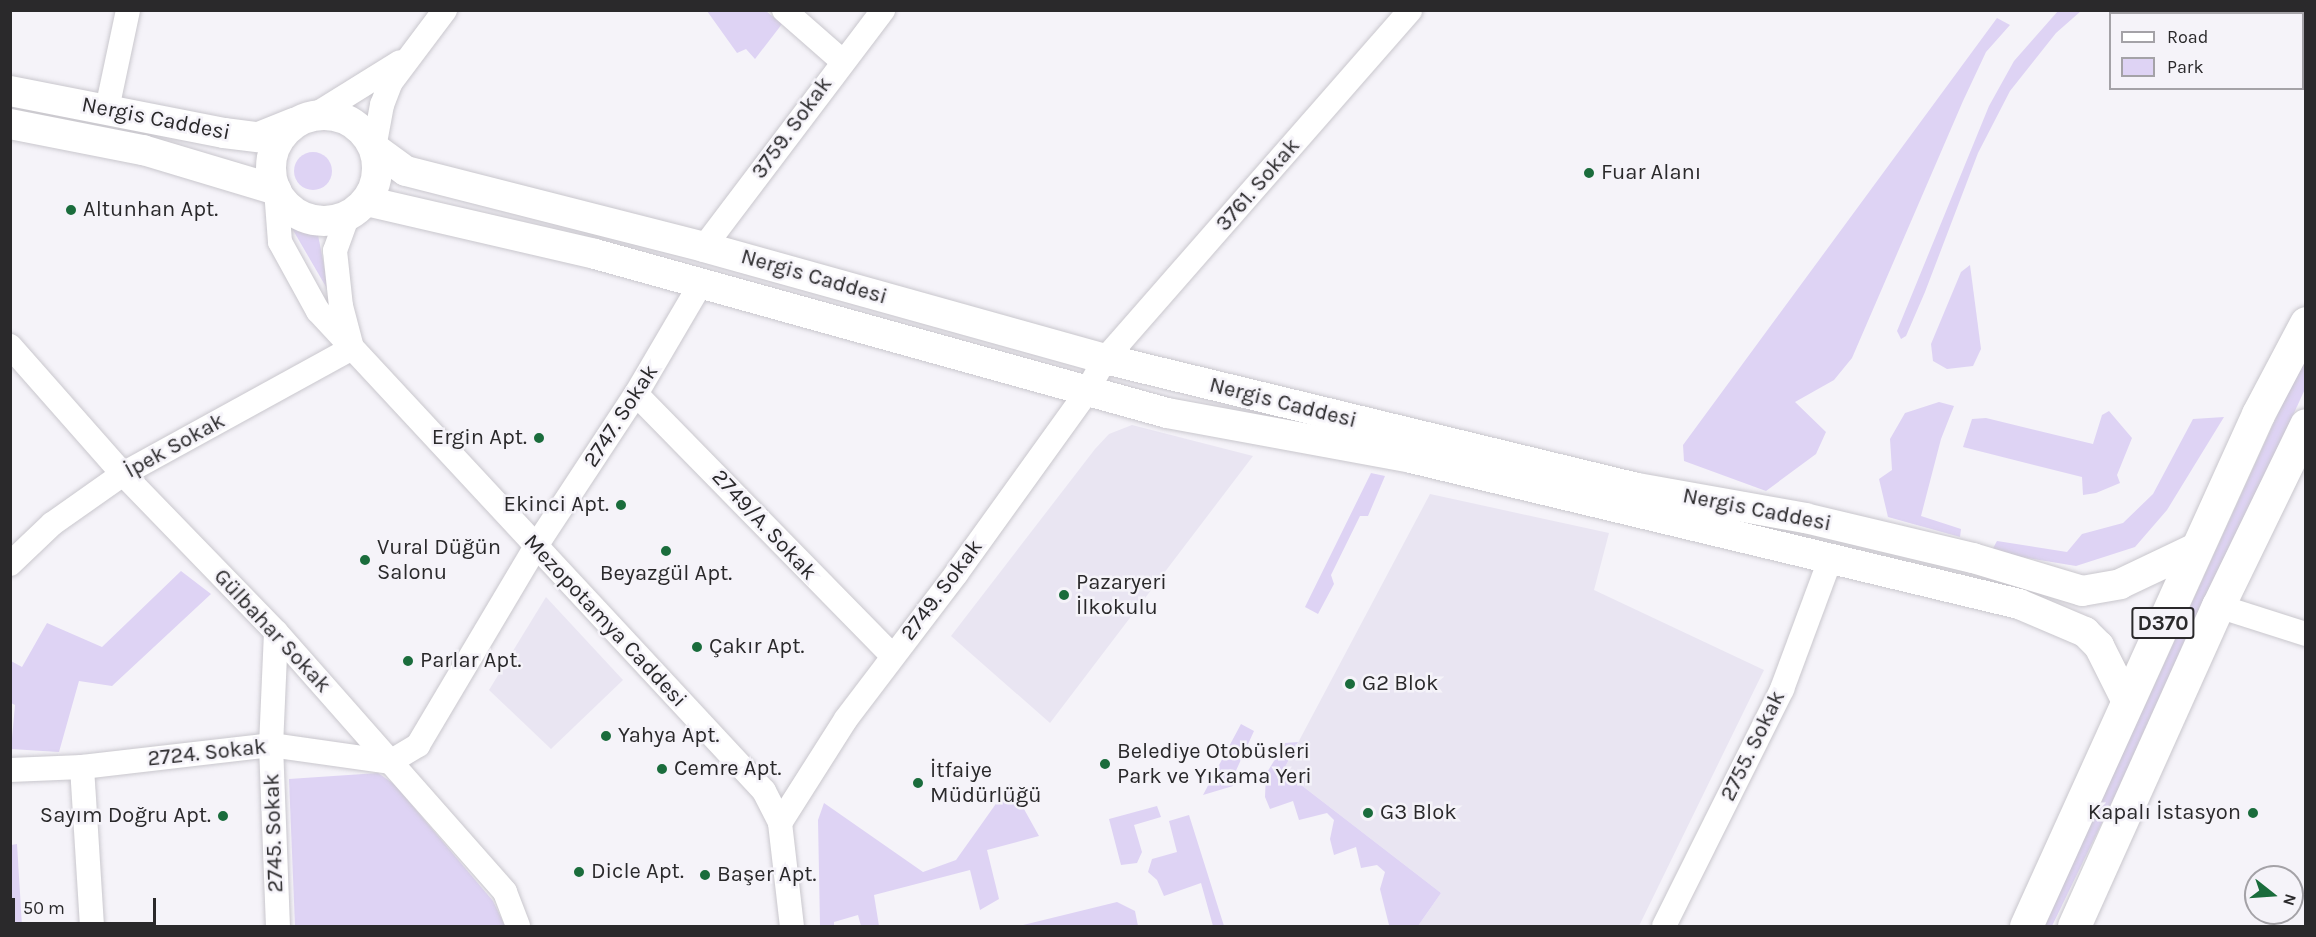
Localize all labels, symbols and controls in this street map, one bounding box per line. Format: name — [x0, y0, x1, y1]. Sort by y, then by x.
legend — [2109, 12, 2304, 90]
text: Road — [2167, 26, 2208, 48]
text: Park — [2167, 56, 2204, 78]
street label: 3759. Sokak — [746, 72, 838, 184]
street label: Nergis Caddesi — [79, 92, 233, 146]
street label: 3761. Sokak — [1210, 133, 1306, 237]
place label: Fuar Alanı — [1601, 160, 1701, 186]
marker: Fuar Alanı — [1582, 166, 1596, 180]
place label: Altunhan Apt. — [83, 197, 218, 223]
marker: Altunhan Apt. — [64, 203, 78, 217]
street label: Nergis Caddesi — [738, 244, 890, 310]
street label: 2747. Sokak — [578, 360, 664, 472]
street label: Nergis Caddesi — [1207, 372, 1359, 434]
street label: İpek Sokak — [120, 408, 230, 484]
place label: Ergin Apt. — [432, 425, 527, 451]
marker: Ergin Apt. — [532, 431, 546, 445]
street label: 2749/A. Sokak — [706, 464, 822, 586]
street label: Nergis Caddesi — [1680, 483, 1834, 537]
place label: Ekinci Apt. — [504, 492, 609, 518]
marker: Ekinci Apt. — [614, 498, 628, 512]
street label: Mezopotamya Caddesi — [518, 529, 692, 713]
place label: Vural Düğün Salonu — [377, 534, 501, 586]
street label: 2749. Sokak — [895, 534, 989, 646]
marker: Beyazgül Apt. — [659, 544, 673, 558]
marker: Vural Düğün Salonu — [358, 553, 372, 567]
place label: Beyazgül Apt. — [600, 561, 732, 587]
street label: Gülbahar Sokak — [208, 564, 336, 698]
place label: Pazaryeri İlkokulu — [1076, 569, 1167, 620]
marker: Pazaryeri İlkokulu — [1057, 588, 1071, 602]
road number: D370 — [2130, 605, 2196, 641]
place label: Çakır Apt. — [709, 634, 804, 660]
marker: Çakır Apt. — [690, 640, 704, 654]
place label: Parlar Apt. — [420, 648, 521, 674]
marker: Parlar Apt. — [401, 654, 415, 668]
place label: G2 Blok — [1362, 671, 1438, 697]
marker: G2 Blok — [1343, 677, 1357, 691]
street label: 2755. Sokak — [1715, 687, 1791, 805]
place label: Yahya Apt. — [618, 723, 719, 749]
marker: Yahya Apt. — [599, 729, 613, 743]
street label: 2724. Sokak — [146, 734, 268, 772]
place label: Belediye Otobüsleri Park ve Yıkama Yeri — [1117, 738, 1312, 790]
place label: Cemre Apt. — [674, 756, 782, 782]
place label: İtfaiye Müdürlüğü — [930, 757, 1041, 808]
marker: Belediye Otobüsleri Park ve Yıkama Yeri — [1098, 757, 1112, 771]
marker: Cemre Apt. — [655, 762, 669, 776]
street label: 2745. Sokak — [259, 773, 289, 893]
marker: İtfaiye Müdürlüğü — [911, 776, 925, 790]
place label: G3 Blok — [1380, 800, 1457, 826]
place label: Kapalı İstasyon — [2088, 800, 2241, 826]
place label: Sayım Doğru Apt. — [40, 803, 211, 829]
marker: G3 Blok — [1361, 806, 1375, 820]
marker: Kapalı İstasyon — [2246, 806, 2260, 820]
marker: Sayım Doğru Apt. — [216, 809, 230, 823]
place label: Dicle Apt. — [591, 859, 684, 885]
place label: Başer Apt. — [717, 862, 817, 888]
marker: Dicle Apt. — [572, 865, 586, 879]
north arrow — [2244, 865, 2304, 925]
marker: Başer Apt. — [698, 868, 712, 882]
scale bar — [15, 886, 159, 924]
text: N — [2279, 892, 2301, 908]
text: 50 m — [23, 897, 65, 919]

